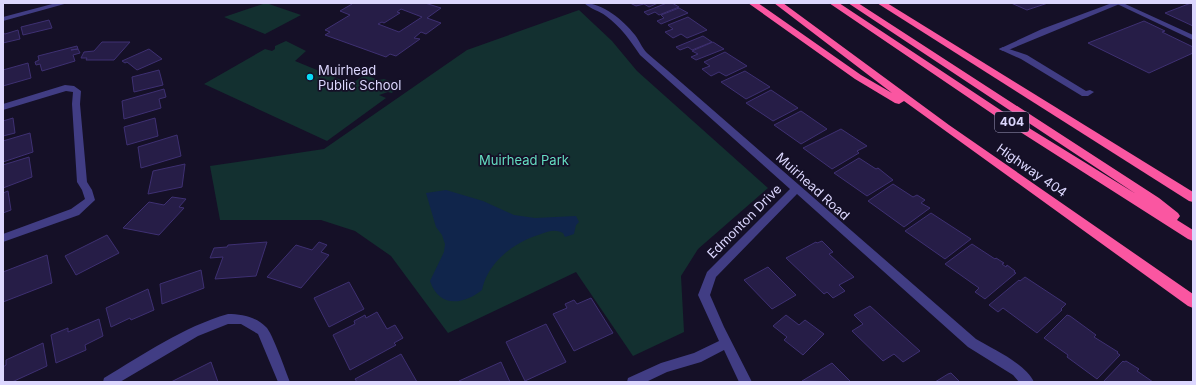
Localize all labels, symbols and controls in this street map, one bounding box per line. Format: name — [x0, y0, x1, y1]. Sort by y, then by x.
place label: Muirhead Public School — [318, 62, 402, 93]
marker: Muirhead Public School — [305, 72, 315, 82]
road number: 404 — [995, 112, 1029, 132]
street label: Highway 404 — [994, 140, 1070, 200]
street label: Muirhead Road — [773, 149, 853, 223]
park label: Muirhead Park — [479, 152, 569, 168]
street label: Edmonton Drive — [704, 181, 784, 261]

